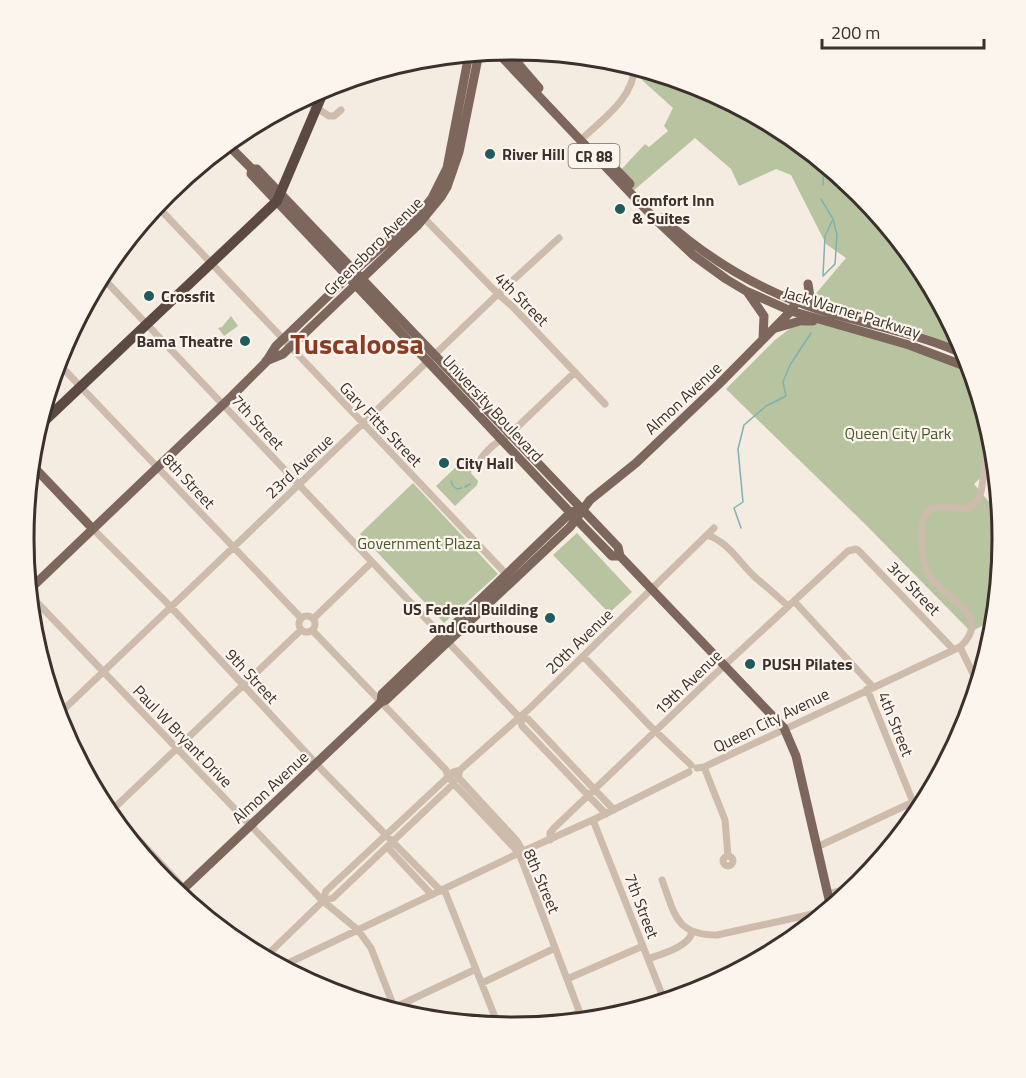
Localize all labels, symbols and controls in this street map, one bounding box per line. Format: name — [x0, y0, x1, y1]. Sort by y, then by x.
scale bar — [822, 12, 984, 50]
text: 200 m — [831, 19, 880, 46]
place label: River Hill — [502, 142, 565, 166]
road number: CR 88 — [568, 144, 620, 168]
marker: River Hill — [483, 147, 497, 161]
place label: Comfort Inn & Suites — [632, 188, 714, 230]
street label: Greensboro Avenue — [318, 191, 428, 301]
marker: Comfort Inn & Suites — [613, 202, 627, 216]
street label: 4th Street — [489, 266, 555, 332]
street label: Jack Warner Parkway — [780, 280, 924, 344]
place label: Crossfit — [161, 284, 215, 308]
marker: Crossfit — [142, 289, 156, 303]
district label: Tuscaloosa — [290, 322, 424, 365]
place label: Bama Theatre — [136, 329, 233, 353]
marker: Bama Theatre — [238, 334, 252, 348]
street label: University Boulevard — [437, 349, 549, 467]
street label: Almon Avenue — [639, 356, 727, 440]
street label: Gary Fitts Street — [334, 376, 428, 472]
street label: 7th Street — [226, 389, 290, 455]
park label: Queen City Park — [844, 421, 952, 445]
street label: 23rd Avenue — [260, 428, 338, 504]
street label: 8th Street — [157, 448, 221, 514]
place label: City Hall — [456, 451, 514, 475]
marker: City Hall — [437, 456, 451, 470]
park label: Government Plaza — [357, 531, 481, 555]
street label: 3rd Street — [882, 555, 946, 621]
place label: US Federal Building and Courthouse — [403, 597, 538, 639]
street label: 20th Avenue — [540, 603, 618, 679]
marker: US Federal Building and Courthouse — [543, 611, 557, 625]
street label: 9th Street — [220, 643, 284, 709]
street label: 19th Avenue — [649, 644, 727, 720]
place label: PUSH Pilates — [762, 652, 853, 676]
marker: PUSH Pilates — [743, 657, 757, 671]
street label: Paul W Bryant Drive — [128, 679, 238, 793]
street label: Queen City Avenue — [709, 681, 833, 759]
street label: 4th Street — [872, 688, 920, 760]
street label: Almon Avenue — [226, 745, 314, 829]
street label: 8th Street — [518, 845, 566, 917]
street label: 7th Street — [619, 870, 666, 942]

